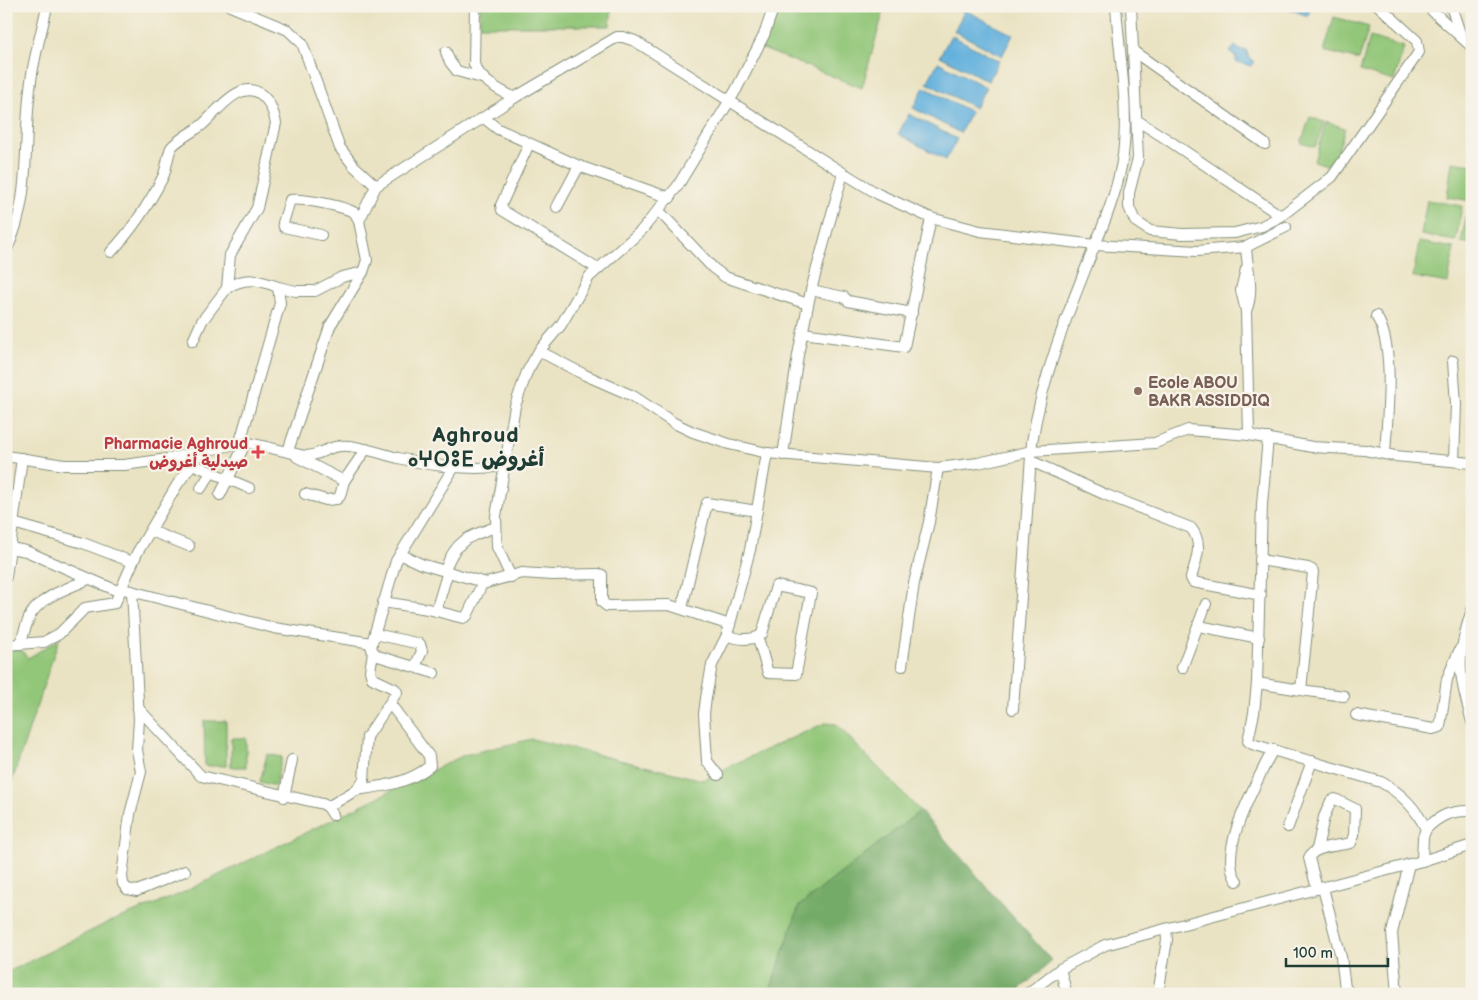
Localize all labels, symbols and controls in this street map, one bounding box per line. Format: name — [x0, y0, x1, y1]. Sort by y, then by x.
place label: Ecole ABOU BAKR ASSIDDIQ — [1148, 374, 1270, 411]
marker: Ecole ABOU BAKR ASSIDDIQ — [1132, 385, 1144, 397]
district label: Aghroud ⴰⵖⵔⵓⴹ أغروض — [408, 423, 545, 472]
place label: Pharmacie Aghroud صيدلية أغروض — [104, 435, 248, 472]
marker: Pharmacie Aghroud صيدلية أغروض — [252, 446, 264, 458]
scale bar — [1286, 935, 1388, 967]
text: 100 m — [1293, 944, 1333, 963]

